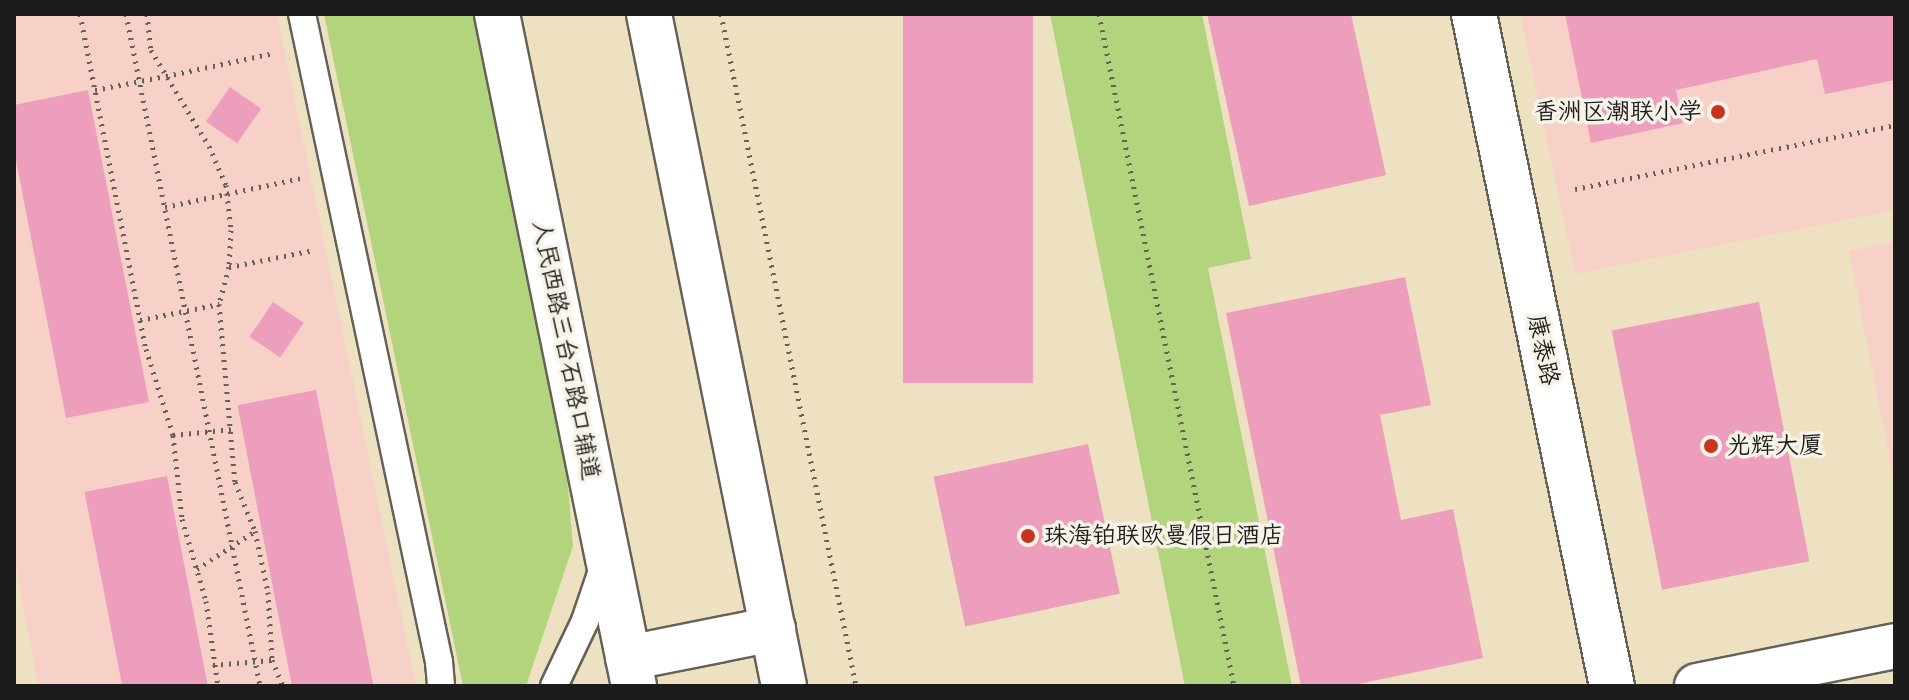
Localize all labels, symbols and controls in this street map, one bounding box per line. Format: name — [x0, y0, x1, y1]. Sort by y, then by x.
place label: 香洲区潮联小学 — [1534, 98, 1702, 126]
marker: 香洲区潮联小学 — [1709, 103, 1727, 121]
street label: 人民西路三台石路口辅道 — [527, 218, 605, 482]
street label: 康泰路 — [1521, 312, 1565, 388]
place label: 光辉大厦 — [1727, 432, 1823, 460]
marker: 光辉大厦 — [1702, 437, 1720, 455]
place label: 珠海铂联欧曼假日酒店 — [1044, 522, 1284, 550]
marker: 珠海铂联欧曼假日酒店 — [1019, 527, 1037, 545]

